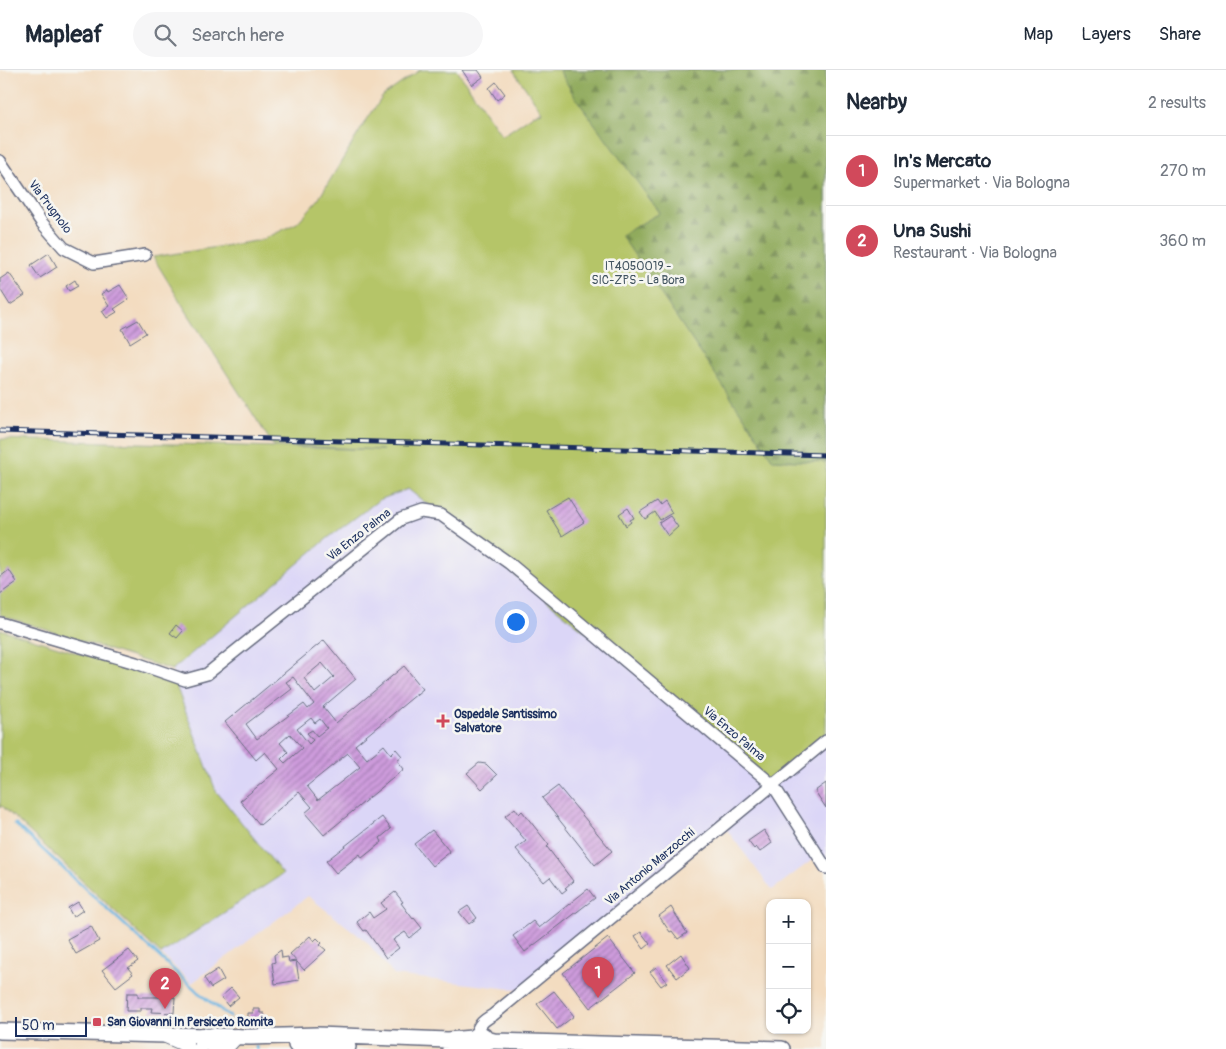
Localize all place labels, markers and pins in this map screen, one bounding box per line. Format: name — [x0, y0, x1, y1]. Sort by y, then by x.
place label: Ospedale Santissimo Salvatore — [454, 707, 557, 736]
marker: Ospedale Santissimo Salvatore — [436, 714, 450, 728]
pin: 1 — [582, 957, 614, 998]
pin: 2 — [149, 968, 181, 1009]
place label: San Giovanni In Persiceto Romita — [107, 1015, 274, 1030]
marker: San Giovanni In Persiceto Romita — [91, 1016, 103, 1028]

